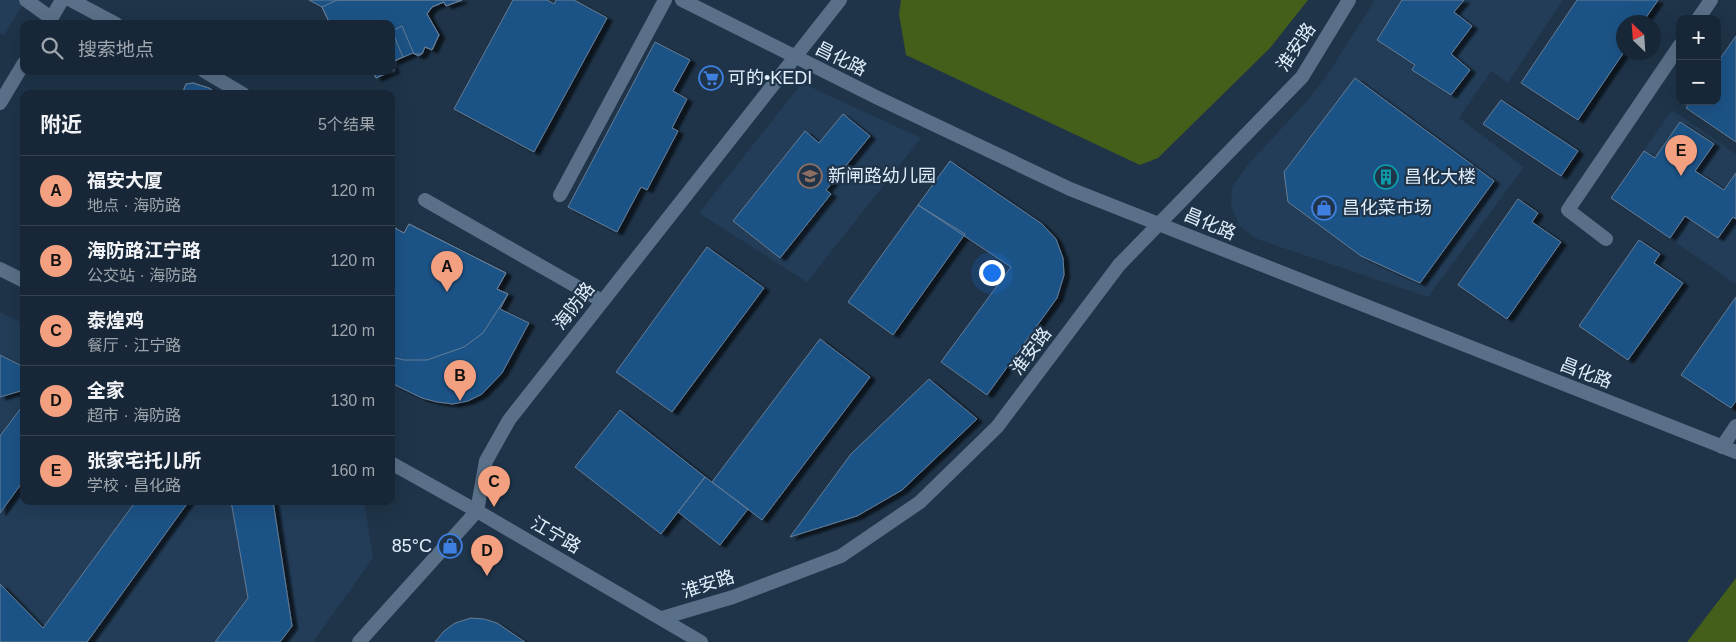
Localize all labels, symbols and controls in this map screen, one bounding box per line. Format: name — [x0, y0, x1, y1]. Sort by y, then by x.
north arrow — [1616, 15, 1661, 60]
map controls — [1676, 15, 1721, 105]
button: + — [1676, 15, 1721, 60]
street label: 淮安路 — [1273, 19, 1319, 75]
search box — [20, 20, 395, 75]
icon: search — [38, 34, 66, 62]
street label: 昌化路 — [812, 38, 870, 80]
text: 搜索地点 — [78, 39, 154, 60]
button: − — [1676, 60, 1721, 105]
supermarket icon: 可的•KEDI — [698, 65, 724, 91]
place label: 可的•KEDI — [728, 68, 812, 88]
text: 附近 — [40, 113, 82, 136]
text: 5个结果 — [318, 116, 375, 133]
pin: E — [1665, 135, 1697, 176]
school or university icon: 新闸路幼儿园 — [797, 163, 823, 189]
building icon: 昌化大楼 — [1373, 164, 1399, 190]
place label: 新闸路幼儿园 — [828, 166, 936, 186]
place label: 昌化大楼 — [1404, 167, 1476, 187]
text: 福安大厦 — [87, 170, 163, 191]
text: A — [50, 182, 62, 199]
text: 120 m — [331, 182, 375, 199]
shop icon: 昌化菜市场 — [1311, 195, 1337, 221]
text: 地点 · 海防路 — [87, 197, 181, 214]
place label: 昌化菜市场 — [1342, 198, 1432, 218]
street label: 昌化路 — [1181, 204, 1239, 244]
text: 海防路江宁路 — [87, 240, 201, 261]
pin: A — [431, 251, 463, 292]
text: B — [50, 252, 62, 269]
text: 120 m — [331, 252, 375, 269]
your location — [979, 260, 1005, 286]
text: 公交站 · 海防路 — [87, 267, 197, 284]
street label: 海防路 — [549, 279, 599, 333]
text: 泰煌鸡 — [87, 310, 144, 331]
text: C — [50, 322, 62, 339]
text: 120 m — [331, 322, 375, 339]
street label: 淮安路 — [1007, 323, 1055, 379]
text: 餐厅 · 江宁路 — [87, 337, 181, 354]
street label: 昌化路 — [1557, 354, 1615, 392]
pin: B — [444, 360, 476, 401]
text: 全家 — [87, 380, 125, 401]
text: D — [50, 392, 62, 409]
text: 130 m — [331, 392, 375, 409]
text: 超市 · 海防路 — [87, 407, 181, 424]
text: 张家宅托儿所 — [87, 450, 201, 471]
text: E — [51, 462, 61, 479]
text: 160 m — [331, 462, 375, 479]
pin: C — [478, 466, 510, 507]
text: 学校 · 昌化路 — [87, 477, 181, 494]
street label: 江宁路 — [528, 513, 584, 557]
shop icon: 85°C — [437, 533, 463, 559]
pin: D — [471, 535, 503, 576]
place label: 85°C — [392, 536, 432, 556]
street label: 淮安路 — [679, 566, 737, 602]

